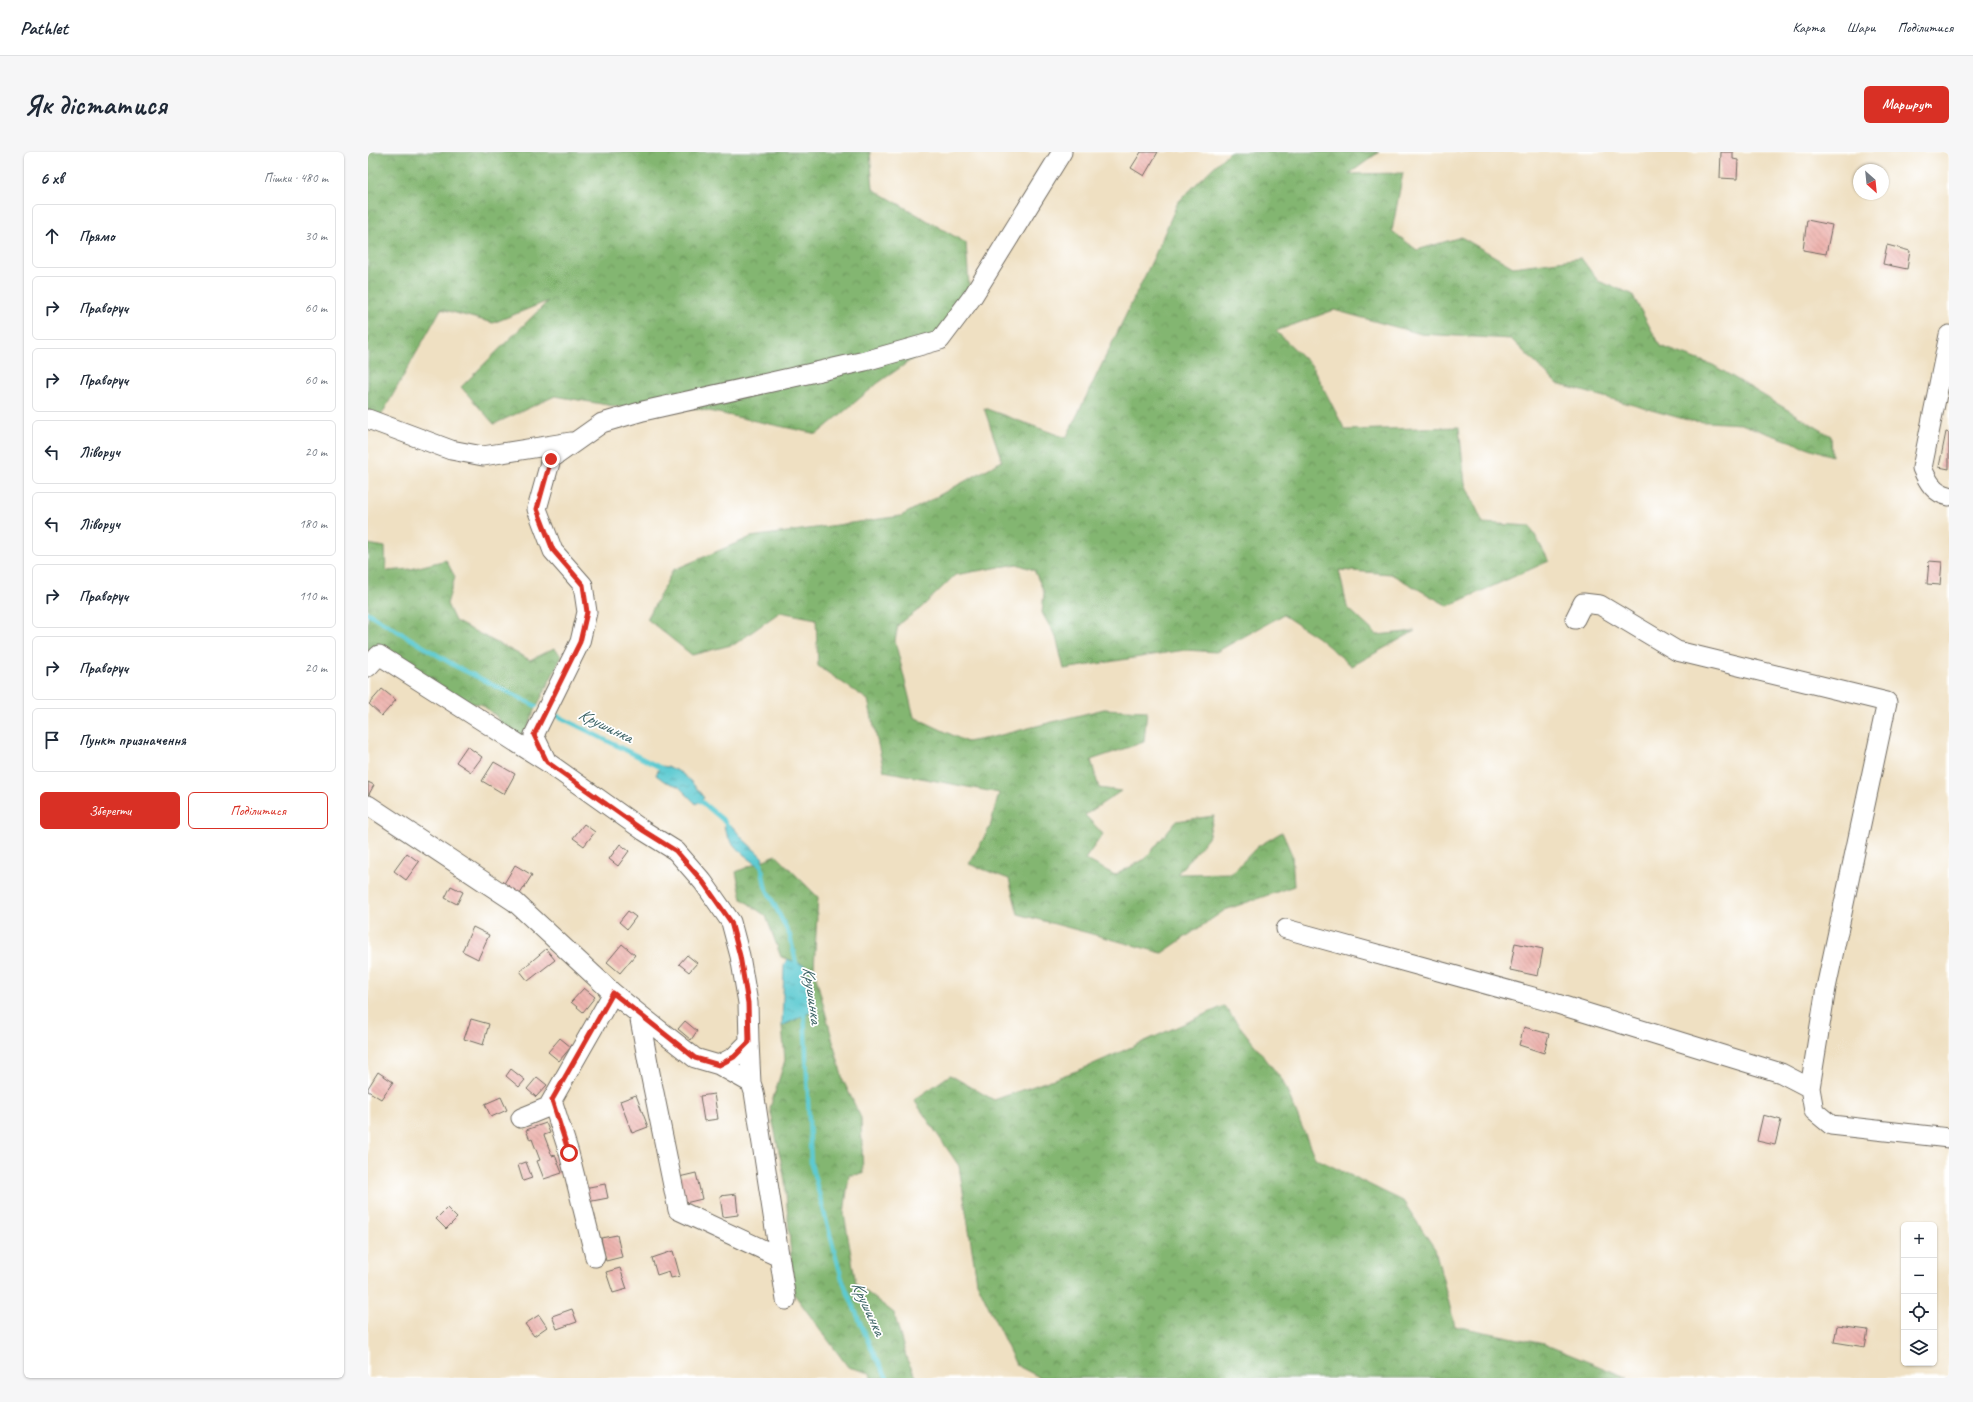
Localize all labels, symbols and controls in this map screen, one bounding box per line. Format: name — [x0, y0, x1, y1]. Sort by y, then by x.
text: Pathlet — [20, 16, 68, 40]
text: Карта — [1793, 19, 1825, 36]
text: Шари — [1847, 19, 1875, 36]
text: Поділитися — [1897, 19, 1953, 36]
button: Маршрут — [1864, 86, 1949, 123]
text: Як дістатися — [24, 87, 167, 122]
north arrow — [1853, 164, 1889, 200]
text: 6 хв — [40, 168, 64, 189]
text: Пішки · 480 m — [264, 170, 328, 186]
icon: ahead — [41, 225, 63, 247]
text: Прямо — [79, 227, 115, 246]
text: 30 m — [305, 228, 327, 244]
icon: right — [41, 297, 63, 319]
text: Праворуч — [79, 299, 128, 318]
text: 60 m — [305, 300, 327, 316]
icon: right — [41, 369, 63, 391]
text: Праворуч — [79, 371, 128, 390]
text: 60 m — [305, 372, 327, 388]
icon: left — [41, 441, 63, 463]
text: Ліворуч — [79, 443, 120, 462]
text: 20 m — [305, 444, 327, 460]
route end — [542, 450, 560, 468]
icon: left — [41, 513, 63, 535]
text: Ліворуч — [79, 515, 120, 534]
text: 180 m — [299, 516, 327, 532]
icon: right — [41, 585, 63, 607]
text: Праворуч — [79, 587, 128, 606]
text: 110 m — [299, 588, 327, 604]
icon: right — [41, 657, 63, 679]
text: Праворуч — [79, 659, 128, 678]
text: 20 m — [305, 660, 327, 676]
water label: Крушинка — [575, 703, 638, 748]
icon: arrive — [41, 729, 63, 751]
text: Пункт призначення — [79, 731, 186, 750]
button: Зберегти — [40, 792, 180, 829]
button: Поділитися — [188, 792, 328, 829]
water label: Крушинка — [798, 965, 827, 1027]
route start — [560, 1144, 578, 1162]
map controls — [1901, 1222, 1937, 1366]
button: + — [1901, 1222, 1937, 1258]
button: − — [1901, 1258, 1937, 1294]
water label: Крушинка — [847, 1278, 891, 1340]
button: locate — [1901, 1294, 1937, 1330]
button: layers — [1901, 1330, 1937, 1366]

